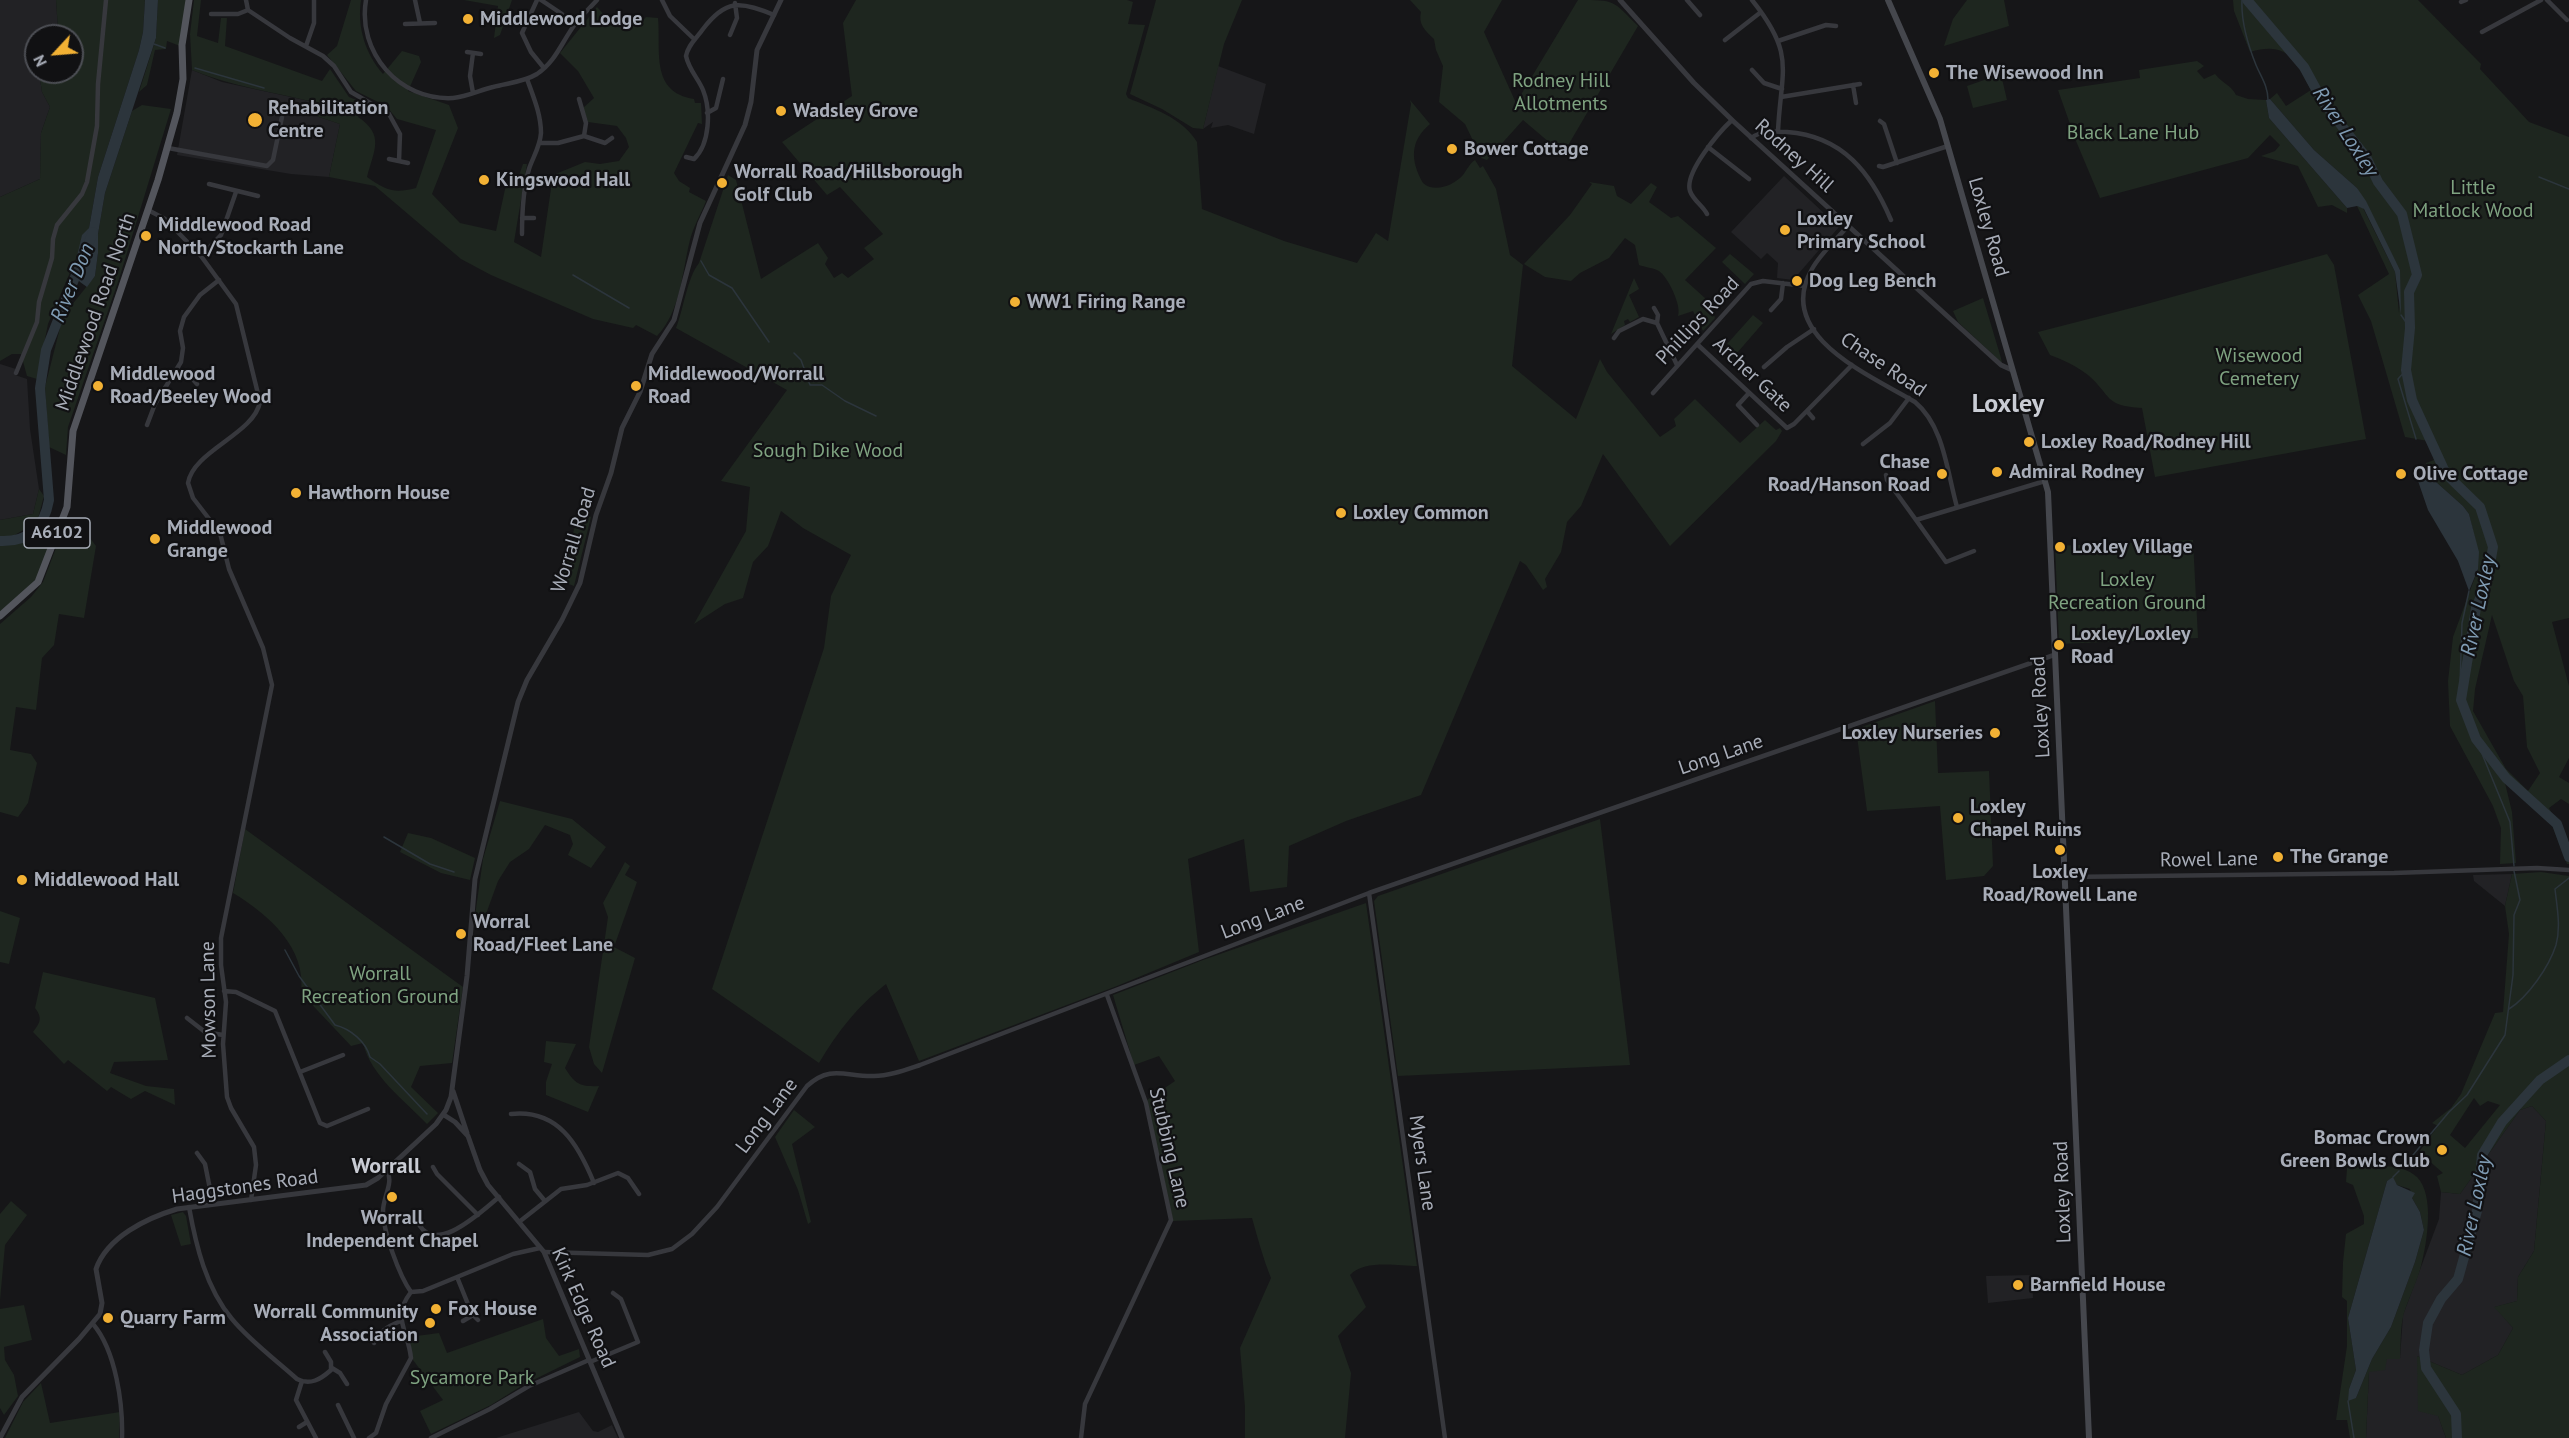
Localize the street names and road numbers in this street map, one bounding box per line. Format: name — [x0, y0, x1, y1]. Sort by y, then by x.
street label: Rodney Hill — [1749, 114, 1839, 198]
street label: Loxley Road — [1962, 175, 2014, 279]
street label: Middlewood Road North — [51, 210, 141, 414]
street label: Phillips Road — [1651, 272, 1745, 370]
street label: Chase Road — [1835, 328, 1931, 402]
street label: Archer Gate — [1707, 332, 1797, 418]
street label: Worrall Road — [547, 484, 601, 596]
road number: A6102 — [24, 518, 90, 548]
street label: Loxley Road — [2026, 655, 2056, 759]
street label: Long Lane — [1676, 729, 1766, 781]
street label: Rowel Lane — [2160, 847, 2258, 873]
street label: Long Lane — [1218, 891, 1308, 945]
street label: Mowson Lane — [196, 941, 222, 1059]
street label: Long Lane — [731, 1074, 803, 1158]
street label: Stubbing Lane — [1143, 1085, 1195, 1211]
street label: Myers Lane — [1403, 1114, 1441, 1212]
street label: Loxley Road — [2049, 1140, 2077, 1244]
street label: Haggstones Road — [170, 1165, 320, 1209]
street label: Kirk Edge Road — [546, 1244, 620, 1372]

